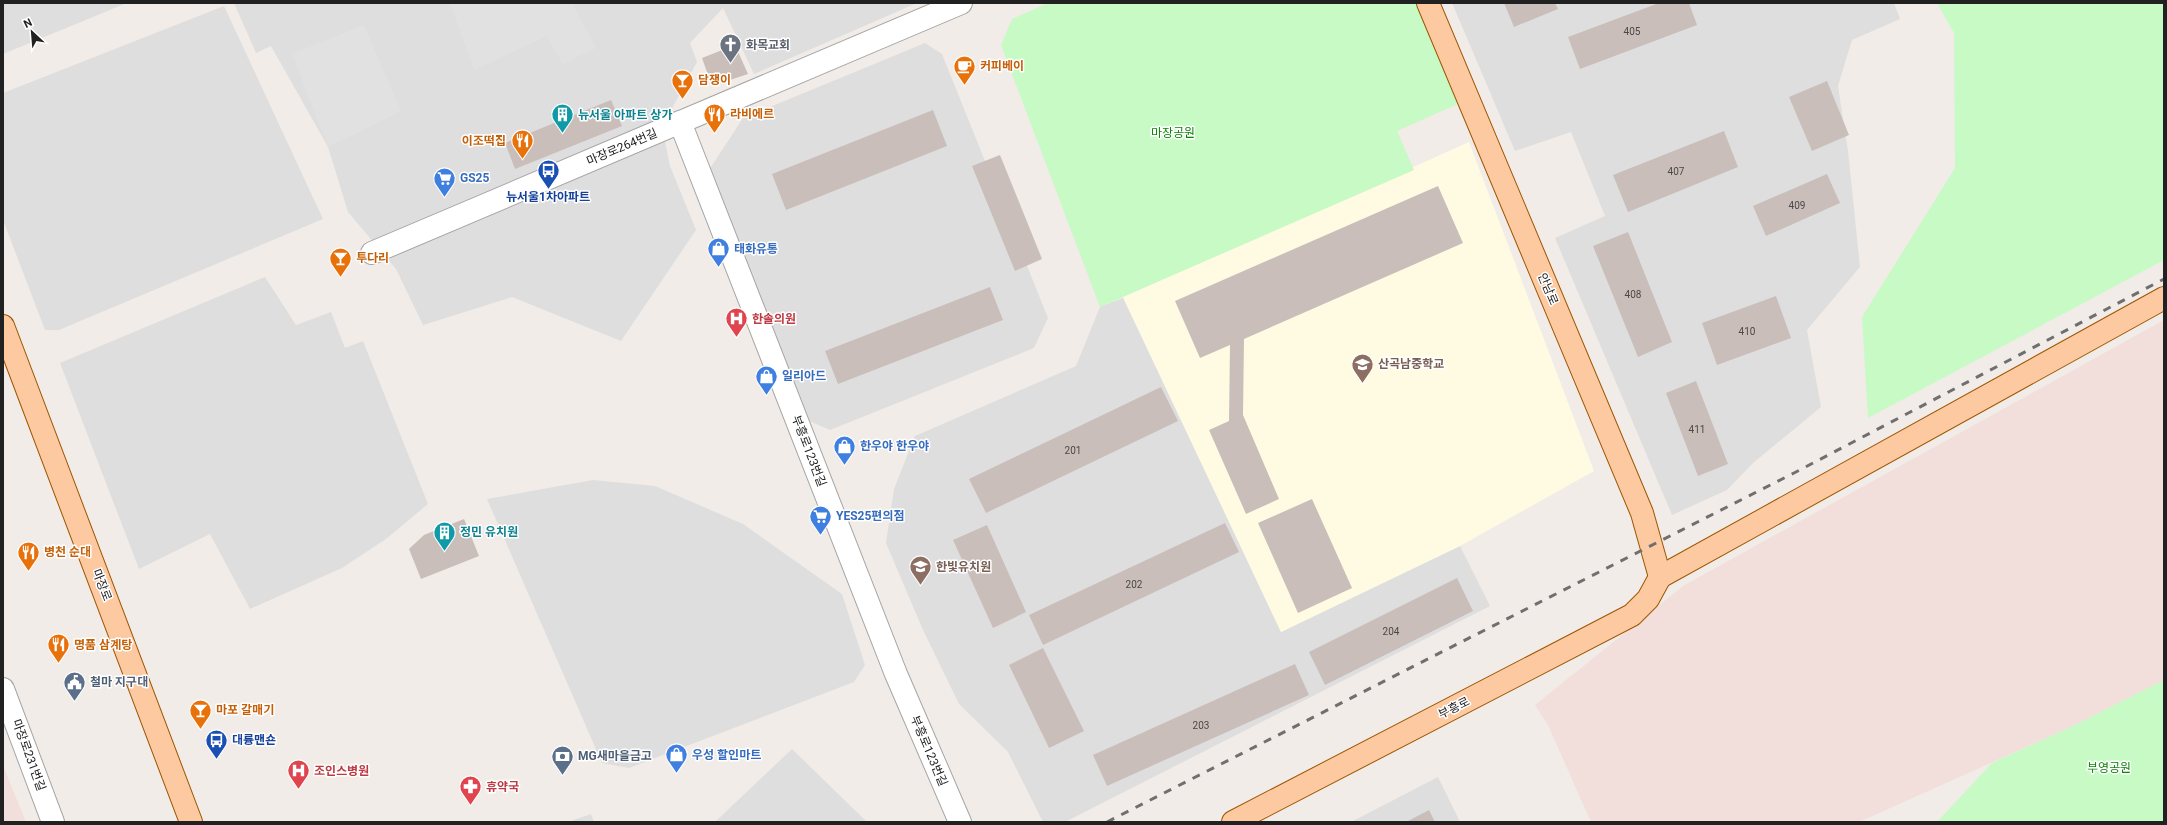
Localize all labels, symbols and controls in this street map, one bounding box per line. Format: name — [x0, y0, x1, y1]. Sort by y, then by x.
north arrow — [12, 12, 52, 52]
text: N — [21, 16, 34, 31]
house number: 405 — [1624, 26, 1641, 37]
church icon: 화목교회 — [717, 32, 743, 65]
place label: 화목교회 — [746, 38, 790, 52]
cafe icon: 커피베이 — [951, 53, 977, 86]
place label: 커피베이 — [980, 59, 1024, 73]
bar icon: 담쟁이 — [669, 67, 695, 100]
place label: 담쟁이 — [698, 73, 731, 87]
restaurant icon: 라비에르 — [701, 101, 727, 134]
building icon: 뉴서울 아파트 상가 — [550, 102, 576, 135]
place label: 라비에르 — [730, 107, 774, 121]
place label: 뉴서울 아파트 상가 — [578, 108, 672, 122]
street label: 마장로264번길 — [585, 126, 659, 168]
park label: 마장공원 — [1151, 126, 1195, 140]
restaurant icon: 이조떡집 — [509, 128, 535, 161]
place label: 이조떡집 — [462, 134, 506, 148]
bus stop icon: 뉴서울1차아파트 — [535, 157, 561, 190]
supermarket icon: GS25 — [432, 165, 458, 198]
house number: 407 — [1668, 166, 1685, 177]
place label: GS25 — [460, 171, 489, 185]
place label: 뉴서울1차아파트 — [506, 190, 590, 204]
house number: 409 — [1789, 200, 1805, 211]
shop icon: 태화유통 — [706, 236, 732, 269]
place label: 태화유통 — [734, 242, 778, 256]
bar icon: 투다리 — [327, 245, 353, 278]
place label: 투다리 — [356, 251, 389, 265]
street label: 안남로 — [1535, 271, 1561, 307]
house number: 408 — [1625, 289, 1642, 300]
hospital icon: 한솔의원 — [723, 306, 749, 339]
place label: 한솔의원 — [752, 312, 796, 326]
house number: 410 — [1739, 326, 1756, 337]
school or university icon: 산곡남중학교 — [1350, 351, 1376, 384]
place label: 산곡남중학교 — [1378, 357, 1444, 371]
shop icon: 일리아드 — [753, 363, 779, 396]
place label: 일리아드 — [782, 369, 826, 383]
street label: 부흥로123번길 — [789, 413, 829, 489]
house number: 411 — [1689, 424, 1705, 435]
shop icon: 한우야 한우야 — [831, 433, 857, 466]
place label: 한우야 한우야 — [860, 439, 929, 453]
house number: 201 — [1065, 445, 1081, 456]
supermarket icon: YES25편의점 — [808, 503, 834, 536]
place label: YES25편의점 — [836, 509, 904, 523]
building icon: 정민 유치원 — [431, 519, 457, 552]
place label: 정민 유치원 — [460, 525, 518, 539]
restaurant icon: 병천 순대 — [15, 539, 41, 572]
place label: 병천 순대 — [44, 545, 91, 559]
school or university icon: 한빛유치원 — [907, 554, 933, 587]
place label: 한빛유치원 — [936, 560, 991, 574]
street label: 마장로 — [90, 567, 114, 603]
house number: 202 — [1126, 579, 1143, 590]
house number: 204 — [1383, 626, 1400, 637]
restaurant icon: 명품 삼계탕 — [46, 632, 72, 665]
place label: 명품 삼계탕 — [74, 638, 132, 652]
public building icon: 철마 지구대 — [61, 669, 87, 702]
place label: 철마 지구대 — [90, 675, 148, 689]
street label: 부흥로 — [1436, 694, 1472, 722]
bar icon: 마포 갈매기 — [187, 697, 213, 730]
place label: 마포 갈매기 — [216, 703, 274, 717]
street label: 부흥로123번길 — [908, 714, 950, 788]
street label: 마장로231번길 — [10, 717, 48, 793]
house number: 203 — [1193, 720, 1209, 731]
bus stop icon: 대륭맨숀 — [204, 727, 230, 760]
place label: 대륭맨숀 — [232, 733, 276, 747]
shop icon: 우성 할인마트 — [663, 742, 689, 775]
bank icon: MG새마을금고 — [549, 743, 575, 776]
place label: 우성 할인마트 — [692, 748, 761, 762]
place label: MG새마을금고 — [578, 749, 652, 763]
hospital icon: 조인스병원 — [286, 758, 312, 791]
park label: 부영공원 — [2087, 761, 2131, 775]
place label: 조인스병원 — [314, 764, 369, 778]
pharmacy icon: 휴약국 — [458, 774, 484, 807]
place label: 휴약국 — [486, 780, 519, 794]

